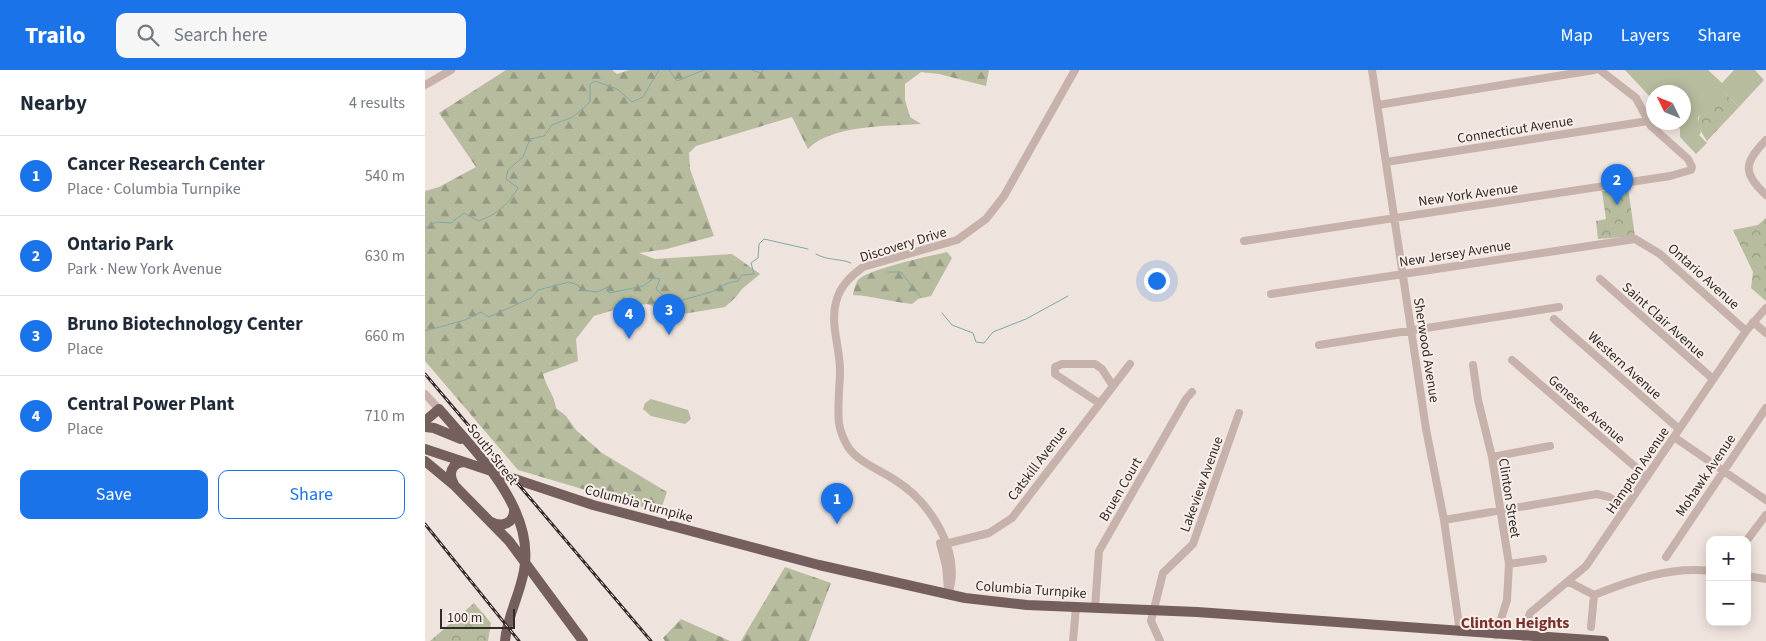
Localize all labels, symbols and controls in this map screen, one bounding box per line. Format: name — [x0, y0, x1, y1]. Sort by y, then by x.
search box — [116, 13, 466, 58]
text: Trailo — [25, 18, 86, 53]
icon: search — [134, 21, 162, 49]
text: Search here — [174, 22, 267, 49]
text: Map — [1561, 23, 1593, 48]
text: Layers — [1621, 23, 1670, 48]
text: Share — [1698, 23, 1741, 48]
north arrow — [1646, 85, 1691, 130]
text: Nearby — [20, 88, 87, 118]
text: 4 results — [349, 92, 405, 114]
street label: Connecticut Avenue — [1456, 111, 1575, 149]
text: Cancer Research Center — [67, 151, 265, 178]
pin: 2 — [1601, 164, 1633, 205]
text: 1 — [32, 165, 40, 187]
text: 540 m — [365, 165, 405, 187]
text: Place · Columbia Turnpike — [67, 178, 241, 200]
street label: New York Avenue — [1417, 178, 1519, 212]
street label: Discovery Drive — [857, 222, 949, 268]
text: Ontario Park — [67, 231, 174, 258]
street label: New Jersey Avenue — [1398, 235, 1512, 273]
street label: Ontario Avenue — [1663, 239, 1744, 314]
text: 2 — [32, 245, 40, 267]
text: 630 m — [365, 245, 405, 267]
text: Park · New York Avenue — [67, 258, 222, 280]
your location — [1144, 268, 1170, 294]
street label: Saint Clair Avenue — [1617, 278, 1709, 364]
pin: 3 — [653, 294, 685, 335]
street label: Sherwood Avenue — [1408, 296, 1444, 404]
pin: 4 — [613, 298, 645, 339]
text: Bruno Biotechnology Center — [67, 311, 303, 338]
text: 3 — [32, 325, 40, 347]
text: 660 m — [365, 325, 405, 347]
street label: Western Avenue — [1583, 327, 1666, 404]
text: Place — [67, 338, 103, 360]
street label: Genesee Avenue — [1544, 371, 1629, 449]
text: Central Power Plant — [67, 391, 234, 418]
text: 4 — [32, 405, 40, 427]
text: 710 m — [365, 405, 405, 427]
text: Place — [67, 418, 103, 440]
street label: South Street — [462, 420, 523, 490]
street label: Catskill Avenue — [1003, 422, 1073, 505]
street label: Hampton Avenue — [1601, 423, 1674, 518]
street label: Mohawk Avenue — [1671, 430, 1741, 521]
street label: Lakeview Avenue — [1175, 434, 1229, 535]
street label: Bruen Court — [1094, 454, 1147, 525]
street label: Clinton Street — [1493, 457, 1525, 540]
button: Save — [20, 470, 208, 519]
button: Share — [218, 470, 405, 519]
street label: Columbia Turnpike — [582, 480, 695, 528]
pin: 1 — [821, 483, 853, 524]
map controls — [1706, 536, 1751, 626]
button: + — [1706, 536, 1751, 581]
street label: Columbia Turnpike — [975, 576, 1087, 604]
button: − — [1706, 581, 1751, 626]
scale bar — [440, 606, 515, 629]
text: 100 m — [447, 608, 482, 628]
district label: Clinton Heights — [1461, 612, 1569, 634]

